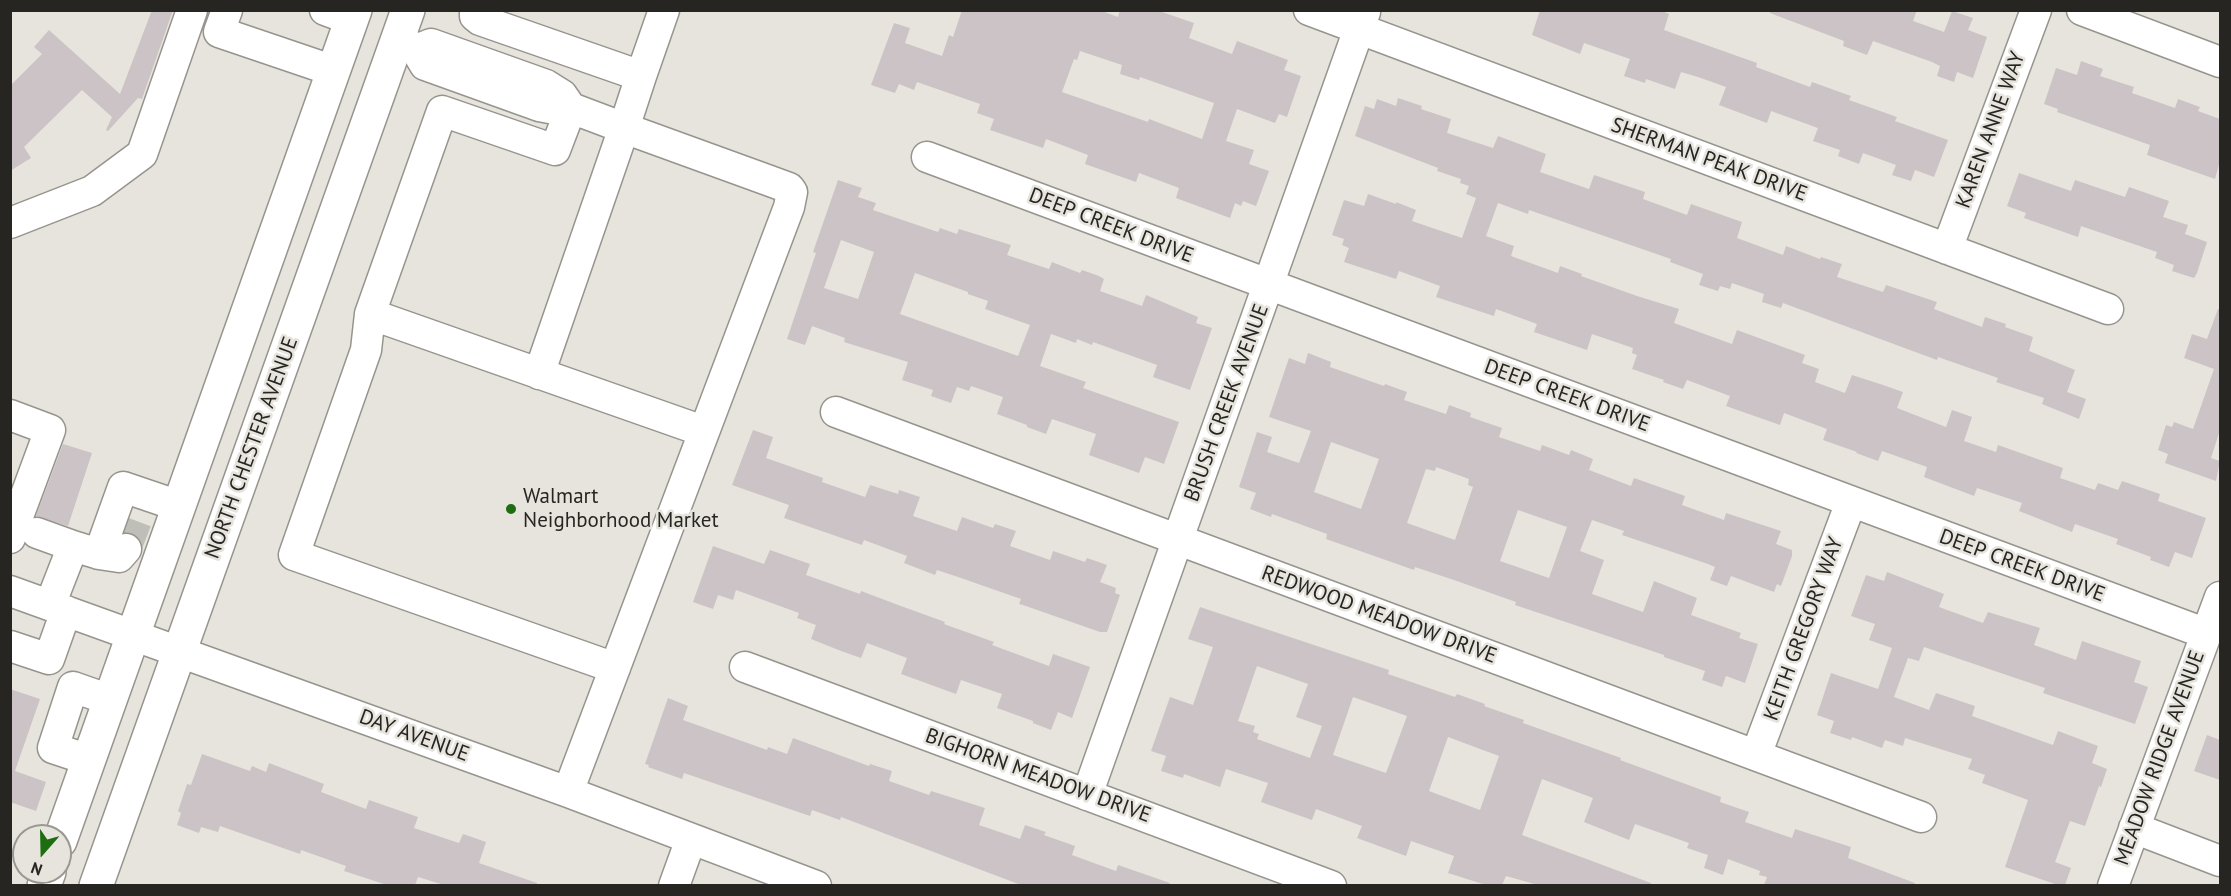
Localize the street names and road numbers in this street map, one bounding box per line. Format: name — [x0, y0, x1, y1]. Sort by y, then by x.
street label: KAREN ANNE WAY — [1951, 48, 2031, 212]
street label: SHERMAN PEAK DRIVE — [1607, 113, 1811, 207]
street label: DEEP CREEK DRIVE — [1025, 183, 1197, 269]
street label: BRUSH CREEK AVENUE — [1180, 301, 1274, 505]
street label: NORTH CHESTER AVENUE — [200, 334, 304, 562]
street label: DEEP CREEK DRIVE — [1481, 354, 1653, 438]
street label: DEEP CREEK DRIVE — [1936, 524, 2108, 608]
street label: KEITH GREGORY WAY — [1759, 534, 1849, 724]
street label: REDWOOD MEADOW DRIVE — [1258, 561, 1500, 669]
street label: MEADOW RIDGE AVENUE — [2109, 647, 2211, 869]
street label: DAY AVENUE — [356, 704, 472, 768]
street label: BIGHORN MEADOW DRIVE — [922, 723, 1154, 829]

